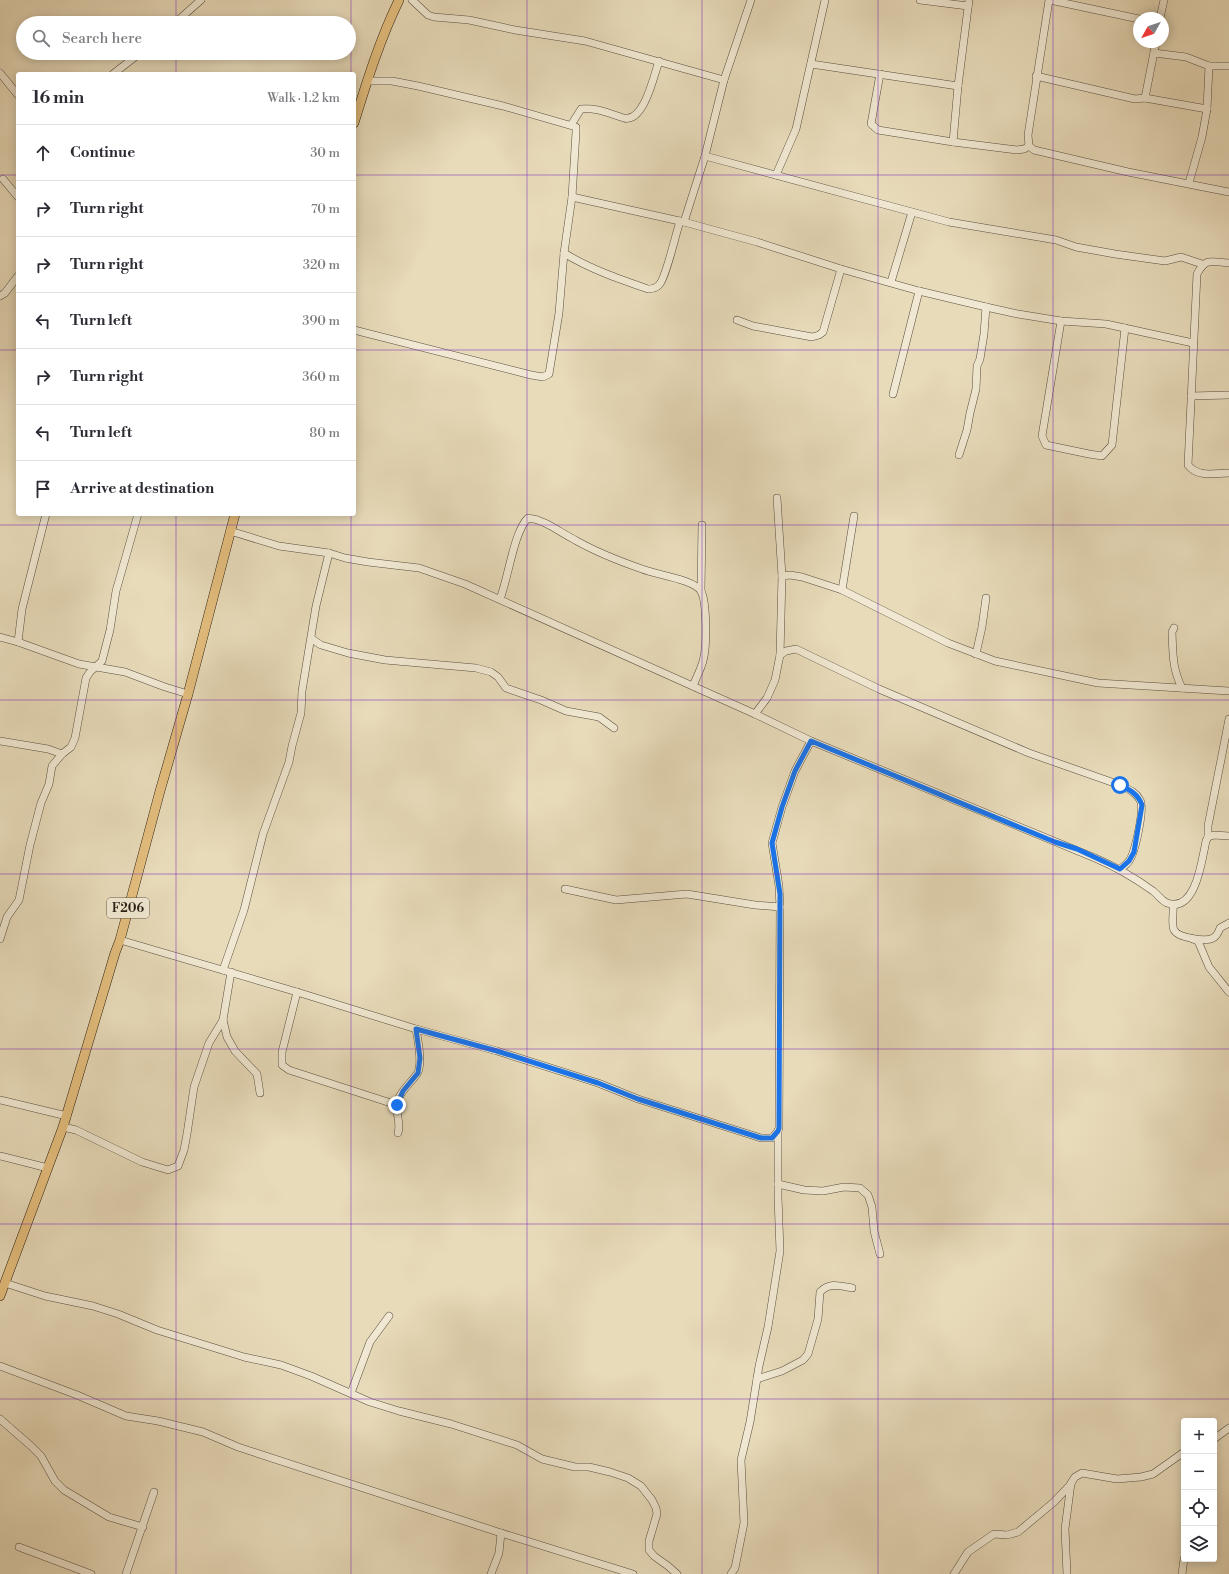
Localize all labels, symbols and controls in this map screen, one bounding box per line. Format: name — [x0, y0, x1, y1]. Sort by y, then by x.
north arrow — [1133, 12, 1169, 48]
search box — [16, 16, 356, 60]
icon: search — [30, 27, 52, 49]
text: Search here — [62, 29, 142, 48]
text: 16 min — [32, 87, 84, 109]
text: Walk · 1.2 km — [267, 90, 340, 106]
icon: ahead — [32, 142, 54, 164]
text: Continue — [70, 143, 135, 162]
text: 30 m — [310, 145, 340, 161]
icon: right — [32, 198, 54, 220]
text: Turn right — [70, 199, 144, 218]
text: 70 m — [311, 201, 340, 217]
icon: right — [32, 254, 54, 276]
text: Turn right — [70, 255, 144, 274]
text: 320 m — [303, 257, 340, 273]
icon: left — [32, 310, 54, 332]
text: Turn left — [70, 311, 132, 330]
text: 390 m — [302, 313, 340, 329]
icon: right — [32, 366, 54, 388]
text: Turn right — [70, 367, 144, 386]
text: 360 m — [302, 369, 340, 385]
icon: left — [32, 422, 54, 444]
text: Turn left — [70, 423, 132, 442]
text: 80 m — [309, 425, 340, 441]
icon: arrive — [32, 478, 54, 500]
text: Arrive at destination — [70, 479, 214, 498]
route start — [1111, 776, 1129, 794]
road number: F206 — [107, 898, 149, 918]
route end — [388, 1096, 406, 1114]
map controls — [1181, 1418, 1217, 1562]
button: + — [1181, 1418, 1217, 1454]
button: − — [1181, 1454, 1217, 1490]
button: locate — [1181, 1490, 1217, 1526]
button: layers — [1181, 1526, 1217, 1562]

